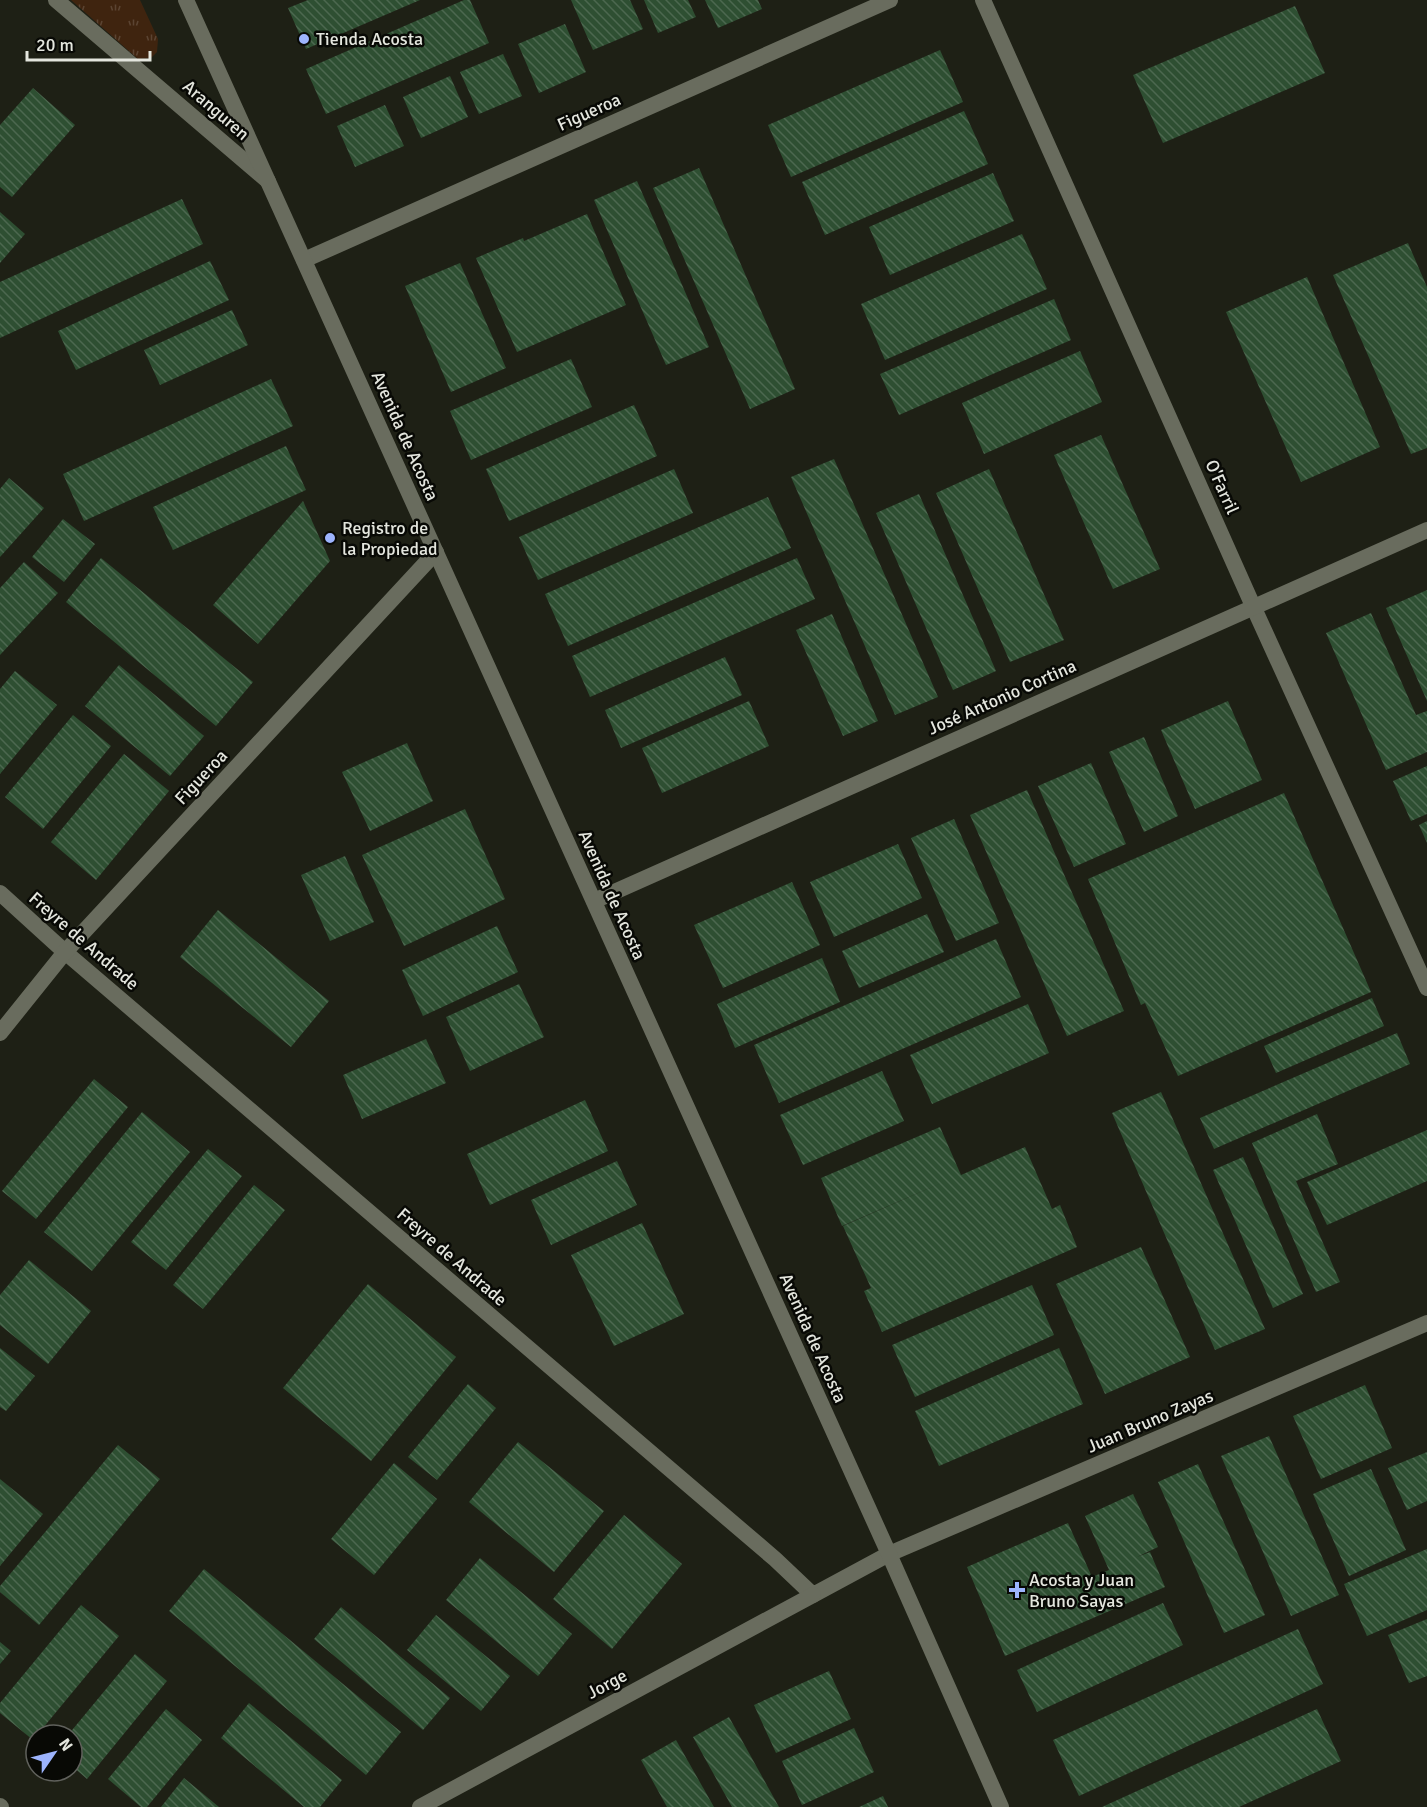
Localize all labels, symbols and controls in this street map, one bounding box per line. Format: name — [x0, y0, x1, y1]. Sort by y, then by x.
scale bar — [27, 24, 150, 62]
place label: Tienda Acosta — [316, 28, 423, 50]
marker: Tienda Acosta — [297, 32, 311, 46]
text: 20 m — [36, 34, 74, 56]
street label: Aranguren — [178, 75, 254, 145]
street label: Figueroa — [554, 88, 624, 136]
street label: Avenida de Acosta — [367, 368, 443, 504]
street label: O'Farril — [1200, 456, 1244, 518]
place label: Registro de la Propiedad — [342, 517, 438, 560]
marker: Registro de la Propiedad — [323, 531, 337, 545]
street label: José Antonio Cortina — [924, 654, 1080, 740]
street label: Figueroa — [170, 745, 232, 809]
street label: Avenida de Acosta — [574, 827, 650, 963]
street label: Freyre de Andrade — [24, 887, 144, 995]
street label: Freyre de Andrade — [392, 1203, 512, 1311]
street label: Avenida de Acosta — [775, 1270, 851, 1406]
street label: Juan Bruno Zayas — [1084, 1384, 1217, 1457]
place label: Acosta y Juan Bruno Sayas — [1029, 1569, 1134, 1612]
marker: Acosta y Juan Bruno Sayas — [1010, 1583, 1024, 1597]
street label: Jorge — [583, 1664, 631, 1704]
north arrow — [24, 1723, 84, 1783]
text: N — [54, 1735, 77, 1755]

